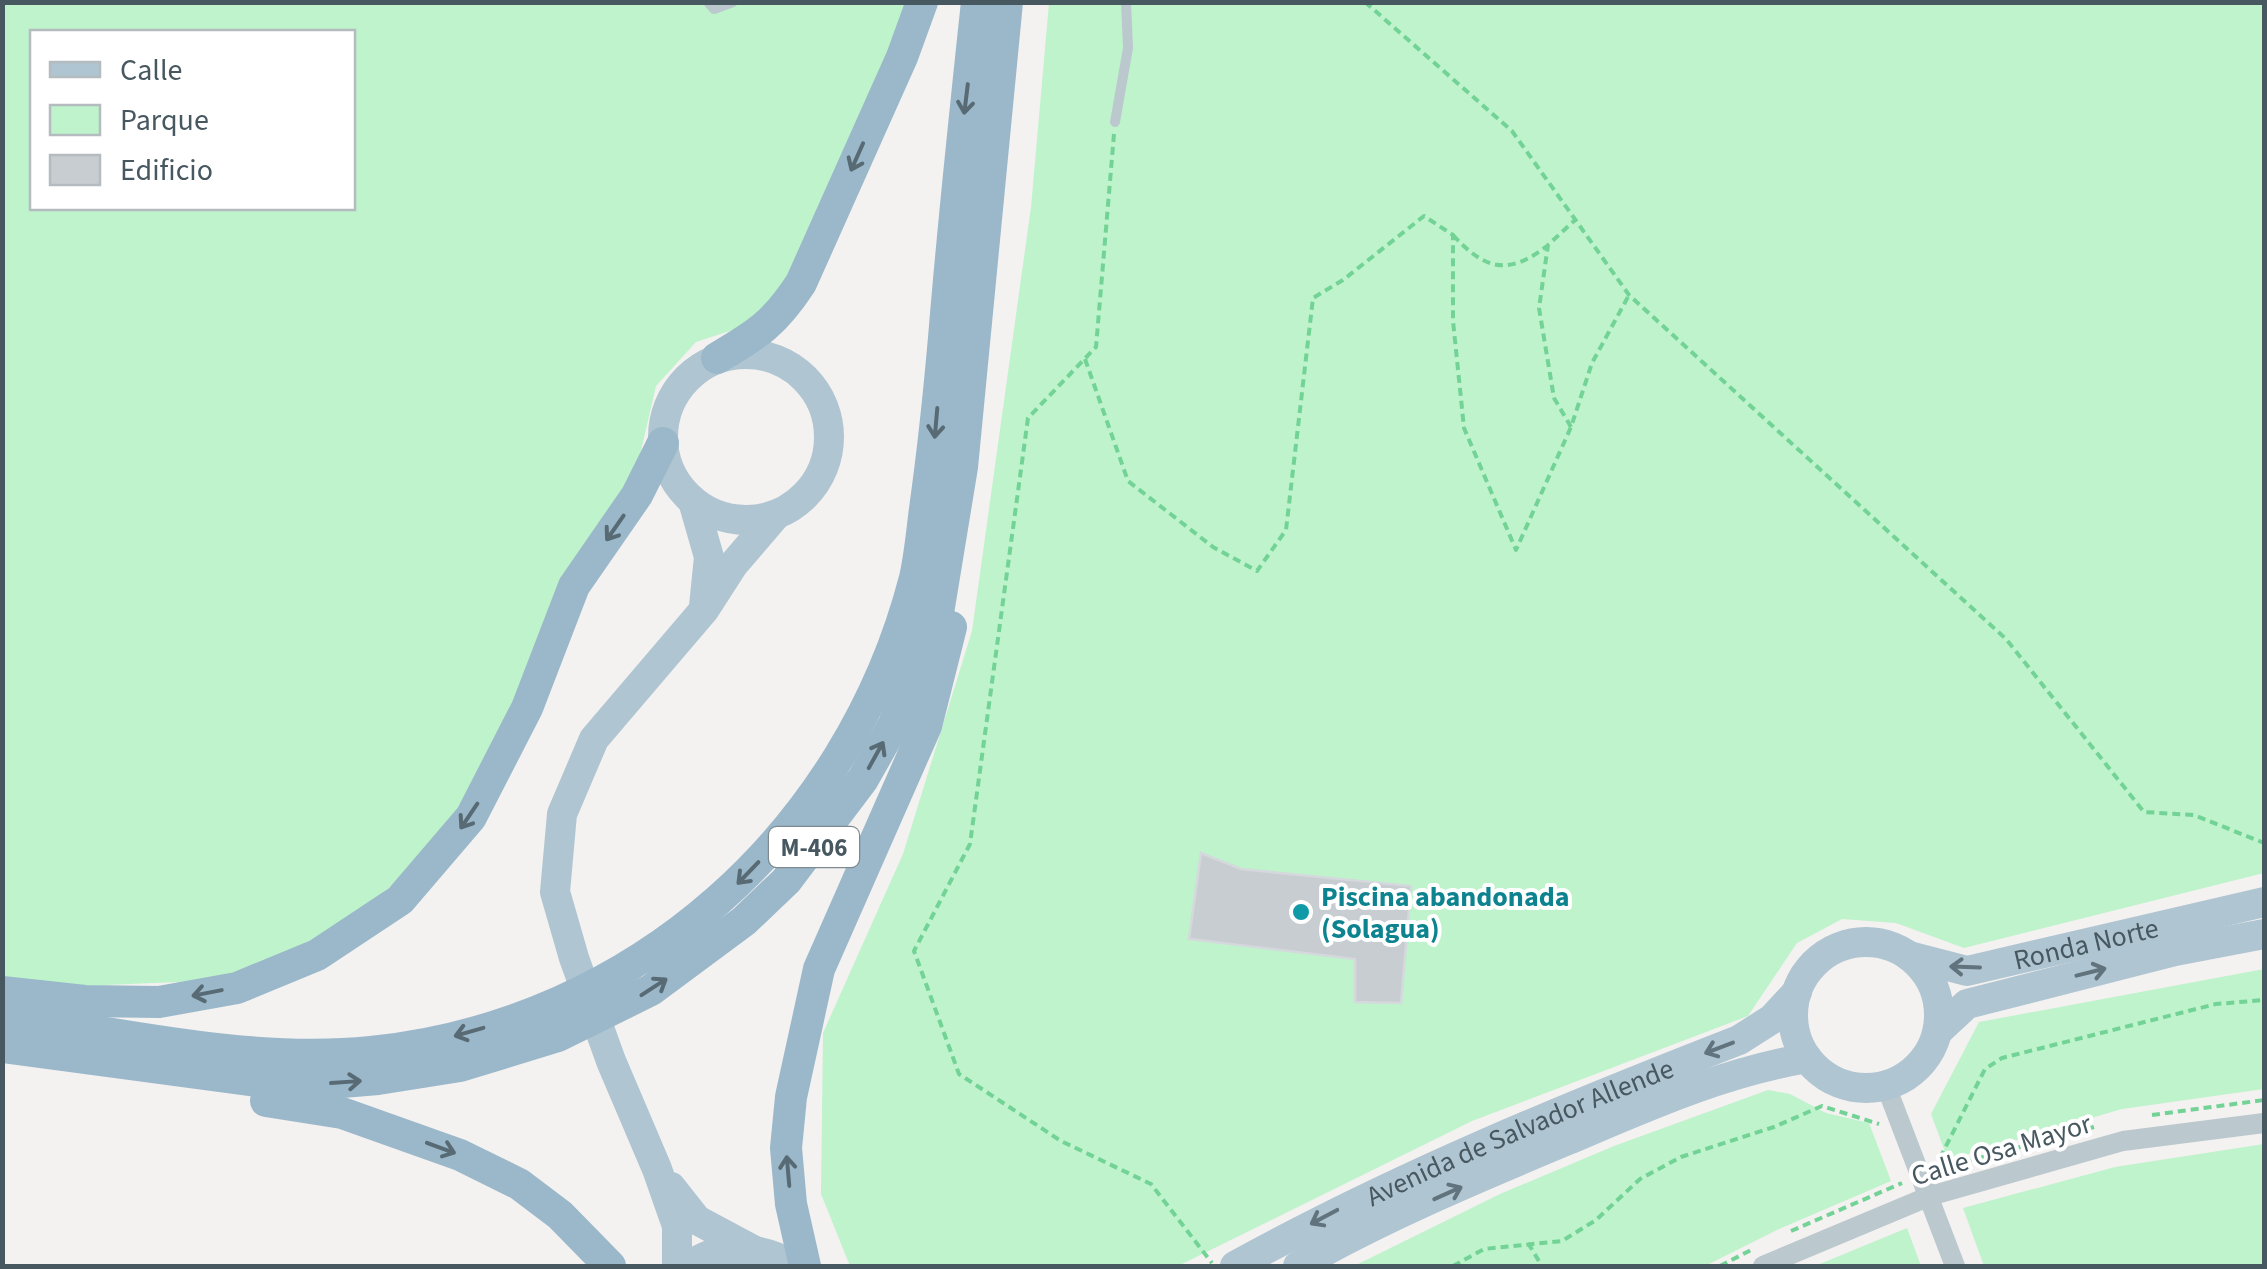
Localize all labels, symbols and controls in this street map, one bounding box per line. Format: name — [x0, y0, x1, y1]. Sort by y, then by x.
legend — [30, 30, 355, 210]
text: Calle — [120, 49, 182, 92]
one-way arrow — [956, 83, 975, 115]
text: Parque — [120, 99, 209, 142]
one-way arrow — [846, 141, 865, 171]
text: Edificio — [120, 149, 213, 192]
one-way arrow — [927, 406, 946, 438]
one-way arrow — [604, 513, 625, 541]
one-way arrow — [867, 741, 887, 771]
one-way arrow — [459, 802, 480, 830]
road number: M-406 — [769, 827, 859, 867]
one-way arrow — [736, 861, 760, 885]
place label: Piscina abandonada (Solagua) — [1321, 877, 1569, 949]
marker: Piscina abandonada (Solagua) — [1290, 901, 1312, 923]
street label: Ronda Norte — [2010, 908, 2162, 981]
one-way arrow — [1949, 957, 1982, 976]
one-way arrow — [2075, 962, 2106, 981]
one-way arrow — [639, 976, 667, 997]
one-way arrow — [191, 984, 224, 1003]
one-way arrow — [454, 1024, 485, 1042]
one-way arrow — [1705, 1040, 1736, 1058]
street label: Avenida de Salvador Allende — [1359, 1049, 1680, 1217]
one-way arrow — [330, 1072, 362, 1091]
street label: Calle Osa Mayor — [1906, 1104, 2096, 1196]
one-way arrow — [424, 1140, 455, 1158]
one-way arrow — [778, 1155, 797, 1187]
one-way arrow — [1432, 1182, 1462, 1201]
one-way arrow — [1310, 1208, 1340, 1228]

